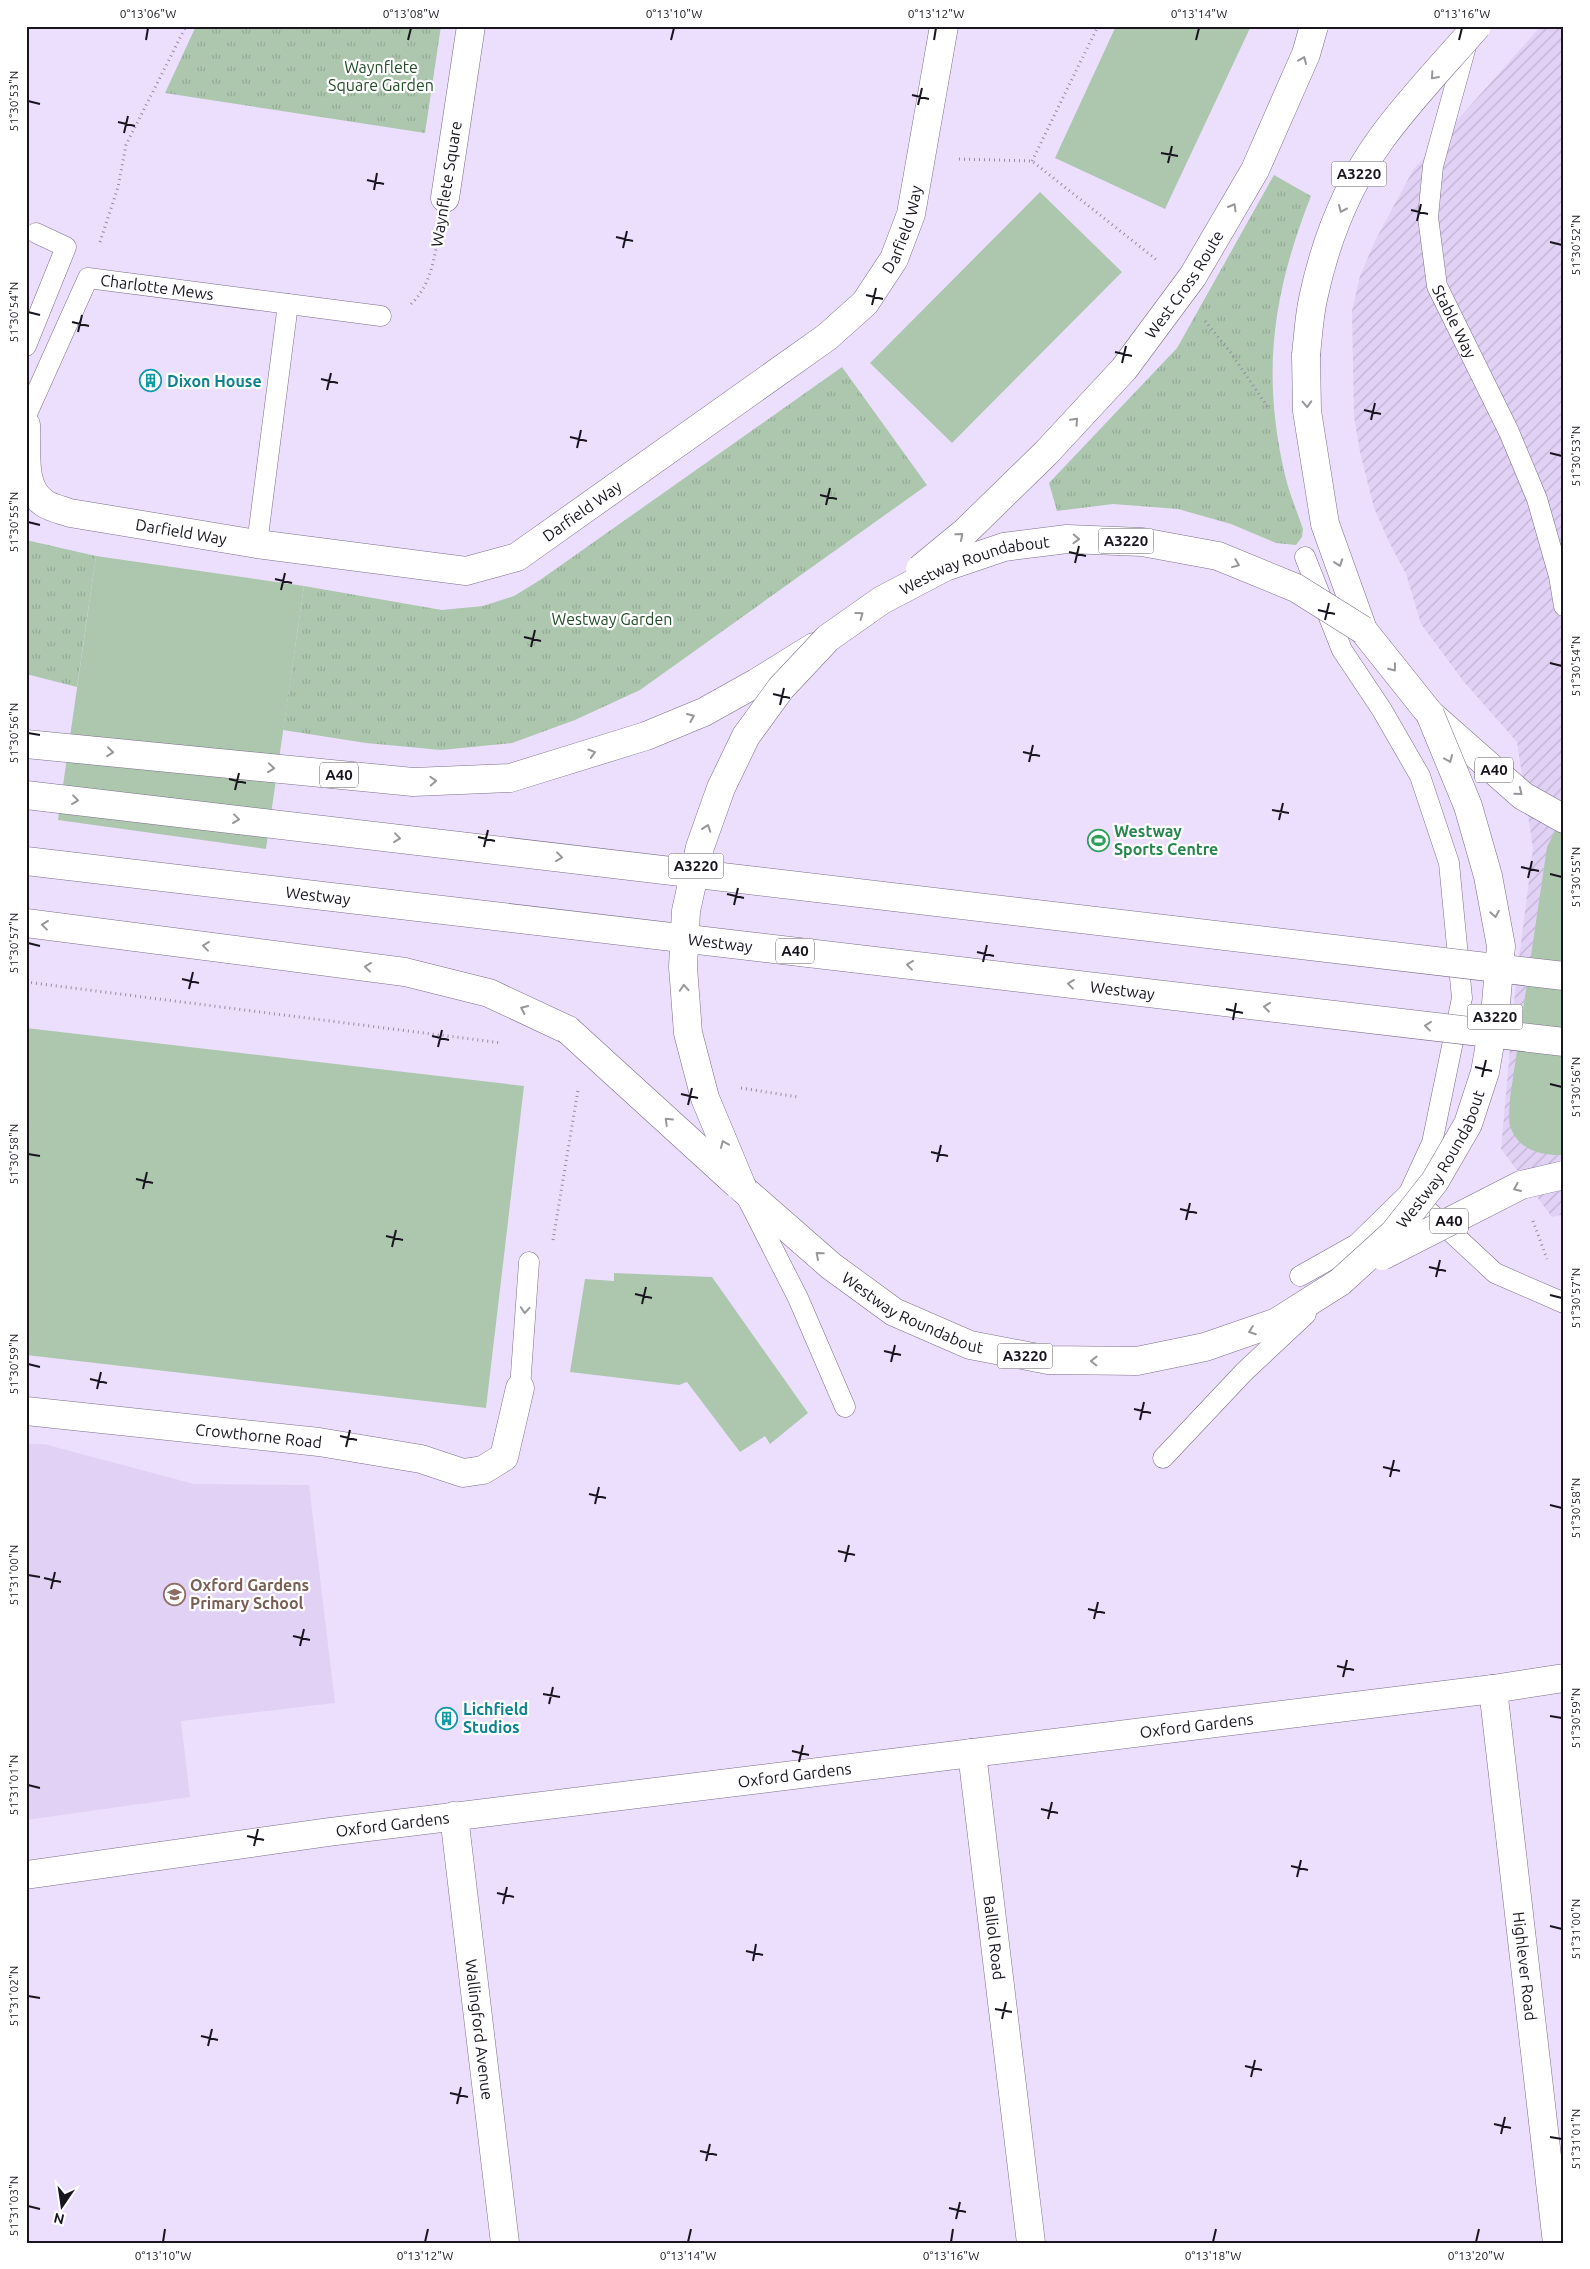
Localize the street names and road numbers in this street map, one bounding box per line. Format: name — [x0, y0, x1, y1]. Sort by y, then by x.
street label: Waynflete Square — [427, 120, 465, 248]
road number: A3220 — [1332, 162, 1386, 186]
street label: Darfield Way — [878, 184, 925, 277]
street label: West Cross Route — [1141, 227, 1227, 342]
street label: Charlotte Mews — [99, 271, 215, 303]
street label: Stable Way — [1429, 282, 1480, 361]
street label: Darfield Way — [539, 477, 625, 545]
street label: Darfield Way — [134, 515, 228, 548]
road number: A3220 — [1098, 528, 1154, 554]
street label: Westway Roundabout — [896, 532, 1051, 598]
road number: A40 — [1475, 758, 1513, 782]
road number: A40 — [320, 762, 358, 788]
road number: A3220 — [668, 854, 724, 878]
street label: Westway — [285, 883, 352, 908]
street label: Westway — [687, 930, 754, 955]
road number: A40 — [776, 938, 814, 964]
street label: Westway — [1089, 977, 1156, 1003]
road number: A3220 — [1468, 1004, 1522, 1030]
street label: Westway Roundabout — [1393, 1087, 1488, 1231]
road number: A40 — [1430, 1208, 1468, 1234]
street label: Westway Roundabout — [839, 1268, 985, 1356]
road number: A3220 — [998, 1344, 1052, 1368]
street label: Crowthorne Road — [195, 1420, 323, 1451]
street label: Oxford Gardens — [1139, 1710, 1254, 1741]
street label: Oxford Gardens — [737, 1759, 852, 1791]
street label: Oxford Gardens — [335, 1808, 450, 1840]
street label: Balliol Road — [980, 1894, 1008, 1981]
street label: Highlever Road — [1510, 1911, 1540, 2022]
street label: Wallingford Avenue — [462, 1958, 497, 2101]

